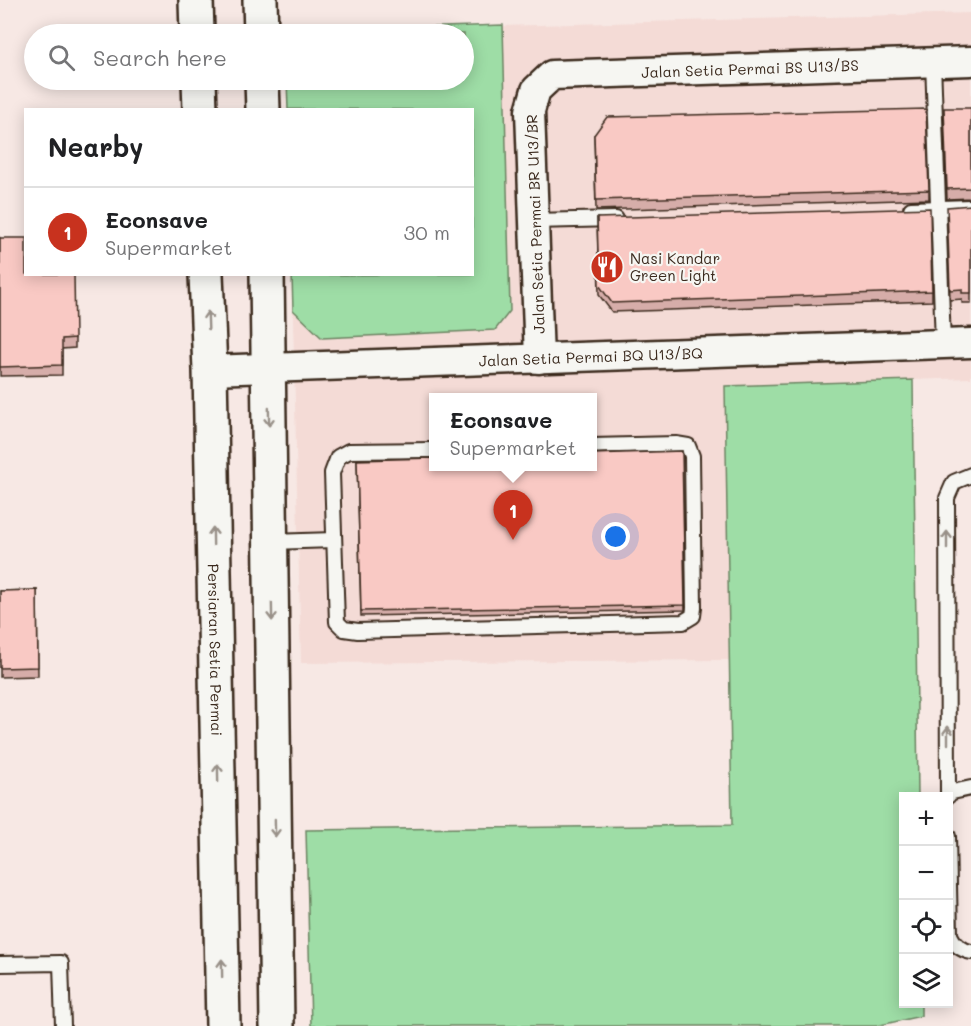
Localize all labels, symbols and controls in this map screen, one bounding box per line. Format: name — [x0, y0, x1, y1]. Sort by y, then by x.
search box — [24, 24, 474, 90]
icon: search — [45, 41, 78, 74]
text: Search here — [93, 43, 227, 72]
street label: Jalan Setia Permai BS U13/BS — [641, 55, 859, 82]
street label: Jalan Setia Permai BR U13/BR — [521, 114, 549, 334]
text: Nearby — [48, 130, 143, 164]
text: Econsave — [105, 205, 208, 234]
text: 1 — [63, 219, 72, 245]
text: 30 m — [404, 219, 450, 245]
text: Supermarket — [105, 234, 232, 260]
place label: Nasi Kandar Green Light — [630, 248, 720, 285]
restaurant icon: Nasi Kandar Green Light — [589, 249, 625, 285]
one-way arrow — [202, 310, 213, 330]
street label: Jalan Setia Permai BQ U13/BQ — [478, 343, 703, 370]
popup — [429, 393, 597, 471]
text: Econsave — [449, 405, 552, 434]
one-way arrow — [264, 406, 275, 426]
text: Supermarket — [449, 434, 577, 460]
pin: 1 — [494, 490, 532, 540]
your location — [601, 522, 630, 551]
one-way arrow — [207, 526, 219, 546]
one-way arrow — [941, 530, 953, 550]
street label: Persiaran Setia Permai — [204, 564, 227, 736]
one-way arrow — [266, 601, 278, 621]
one-way arrow — [942, 725, 954, 745]
one-way arrow — [212, 763, 224, 783]
map controls — [899, 792, 953, 1008]
button: + — [899, 792, 953, 846]
one-way arrow — [269, 817, 281, 837]
button: − — [899, 846, 953, 900]
button: locate — [899, 900, 953, 954]
button: layers — [899, 954, 953, 1008]
one-way arrow — [216, 958, 228, 978]

